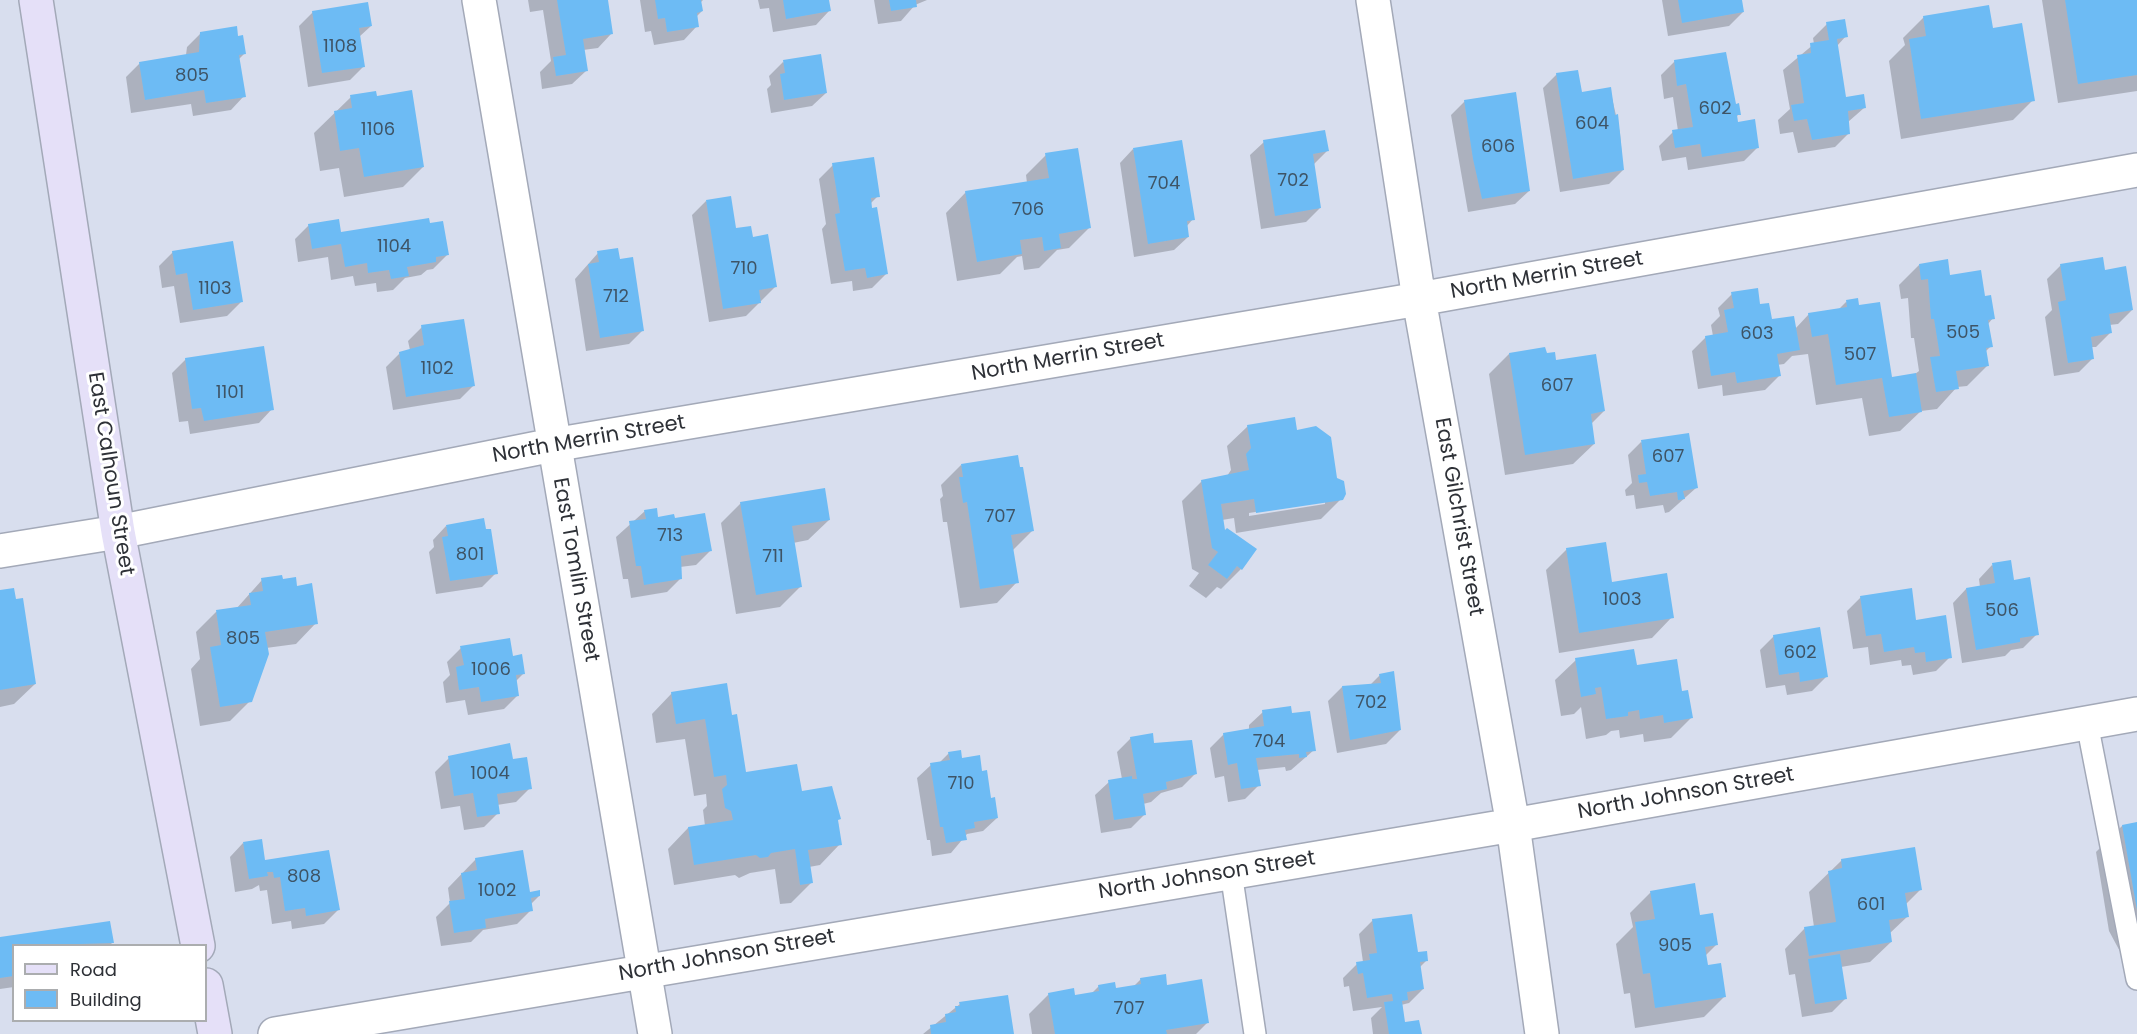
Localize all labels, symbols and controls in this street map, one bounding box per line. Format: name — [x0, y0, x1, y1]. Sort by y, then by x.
house number: 1108 — [323, 36, 357, 58]
house number: 805 — [175, 65, 209, 87]
house number: 602 — [1698, 98, 1732, 120]
house number: 604 — [1575, 113, 1609, 135]
house number: 1106 — [361, 119, 395, 141]
house number: 606 — [1481, 136, 1515, 158]
house number: 702 — [1277, 170, 1309, 192]
house number: 704 — [1148, 173, 1180, 195]
house number: 706 — [1012, 199, 1044, 221]
house number: 1104 — [377, 236, 411, 258]
street label: North Merrin Street — [1449, 247, 1645, 305]
house number: 710 — [731, 258, 757, 280]
house number: 1103 — [198, 278, 232, 300]
house number: 712 — [603, 286, 629, 308]
house number: 505 — [1946, 322, 1980, 344]
house number: 603 — [1740, 323, 1774, 345]
street label: North Merrin Street — [970, 329, 1166, 387]
house number: 507 — [1844, 344, 1876, 366]
house number: 1102 — [420, 358, 454, 380]
street label: East Calhoun Street — [81, 370, 139, 578]
house number: 607 — [1541, 375, 1573, 397]
house number: 1101 — [216, 382, 244, 404]
street label: North Merrin Street — [491, 411, 687, 469]
street label: East Gilchrist Street — [1428, 416, 1488, 618]
house number: 607 — [1652, 446, 1684, 468]
street label: East Tomlin Street — [546, 476, 604, 664]
house number: 707 — [985, 506, 1015, 528]
house number: 713 — [657, 525, 683, 547]
house number: 801 — [456, 544, 484, 566]
house number: 711 — [762, 546, 784, 568]
house number: 1003 — [1603, 589, 1641, 611]
house number: 506 — [1985, 600, 2019, 622]
house number: 805 — [226, 628, 260, 650]
house number: 602 — [1783, 642, 1817, 664]
house number: 1006 — [471, 659, 511, 681]
house number: 702 — [1355, 692, 1387, 714]
house number: 704 — [1253, 731, 1285, 753]
house number: 1004 — [470, 763, 510, 785]
street label: North Johnson Street — [1576, 763, 1796, 825]
house number: 710 — [948, 773, 974, 795]
street label: North Johnson Street — [1097, 846, 1317, 906]
house number: 808 — [287, 866, 321, 888]
house number: 1002 — [478, 880, 516, 902]
house number: 601 — [1857, 894, 1885, 916]
street label: North Johnson Street — [617, 925, 837, 987]
house number: 905 — [1658, 935, 1692, 957]
legend — [12, 944, 207, 1022]
text: Road — [70, 957, 117, 982]
text: Building — [70, 987, 142, 1012]
house number: 707 — [1114, 998, 1144, 1020]

